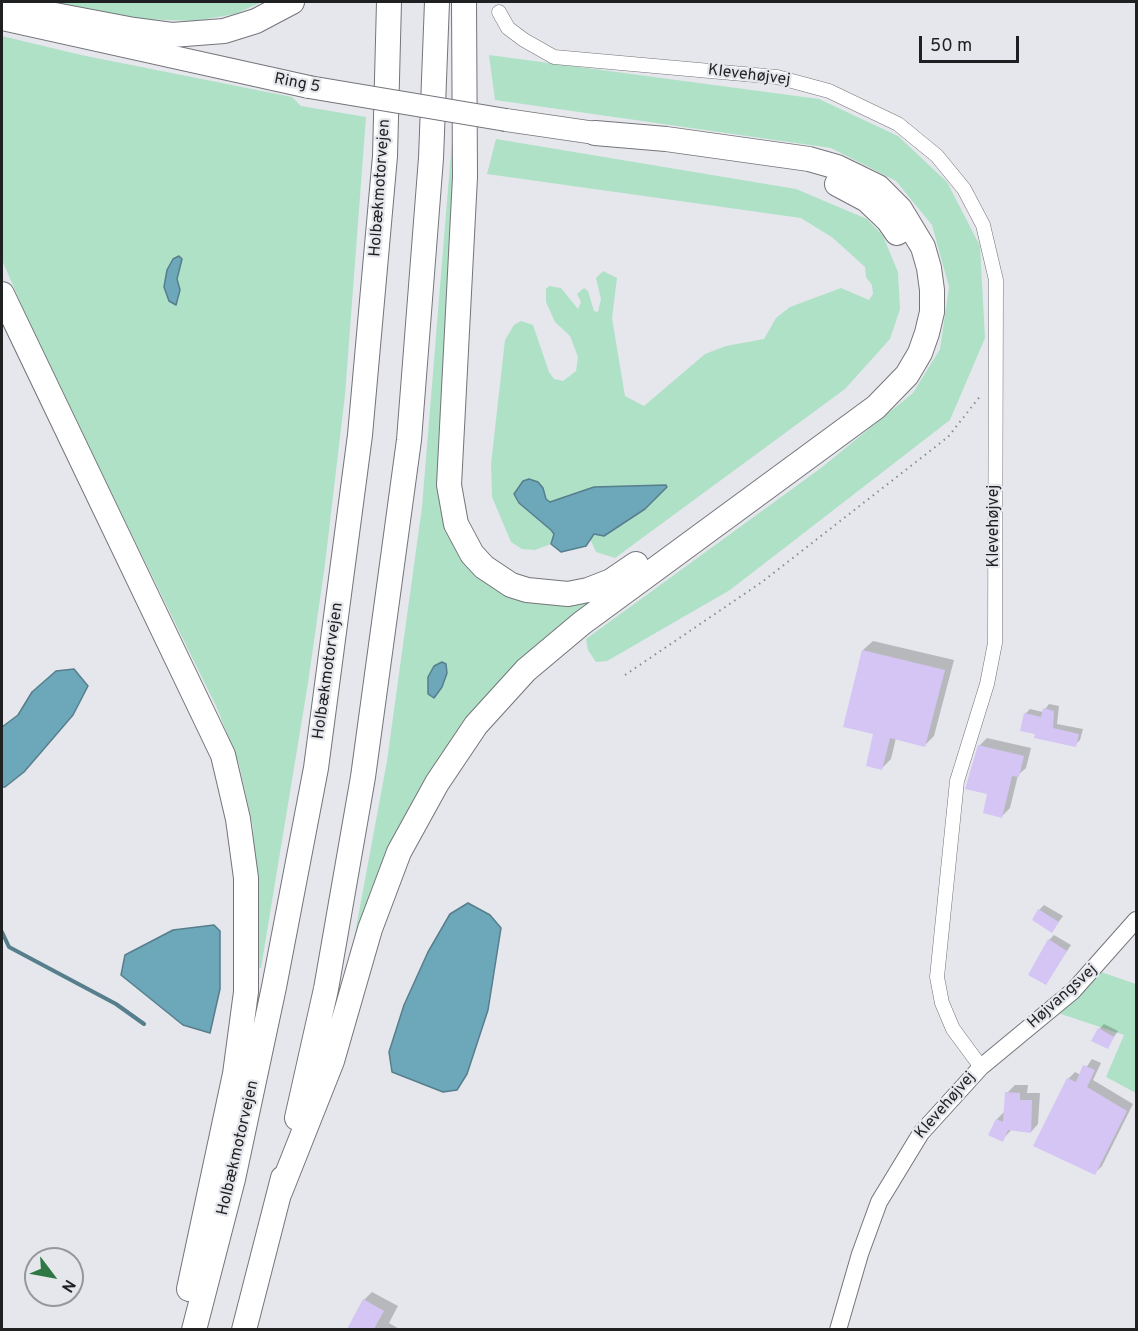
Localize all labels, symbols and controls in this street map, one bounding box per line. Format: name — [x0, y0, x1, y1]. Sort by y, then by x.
scale bar — [922, 24, 1022, 62]
text: 50 m — [930, 35, 972, 58]
street label: Klevehøjvej — [707, 61, 791, 91]
street label: Ring 5 — [272, 70, 322, 98]
street label: Holbækmotorvejen — [367, 118, 395, 258]
street label: Klevehøjvej — [985, 485, 1005, 567]
street label: Holbækmotorvejen — [310, 601, 348, 741]
street label: Højvangsvej — [1024, 961, 1102, 1033]
street label: Klevehøjvej — [912, 1068, 980, 1144]
street label: Holbækmotorvejen — [214, 1079, 264, 1217]
north arrow — [24, 1247, 84, 1307]
text: N — [56, 1275, 79, 1296]

